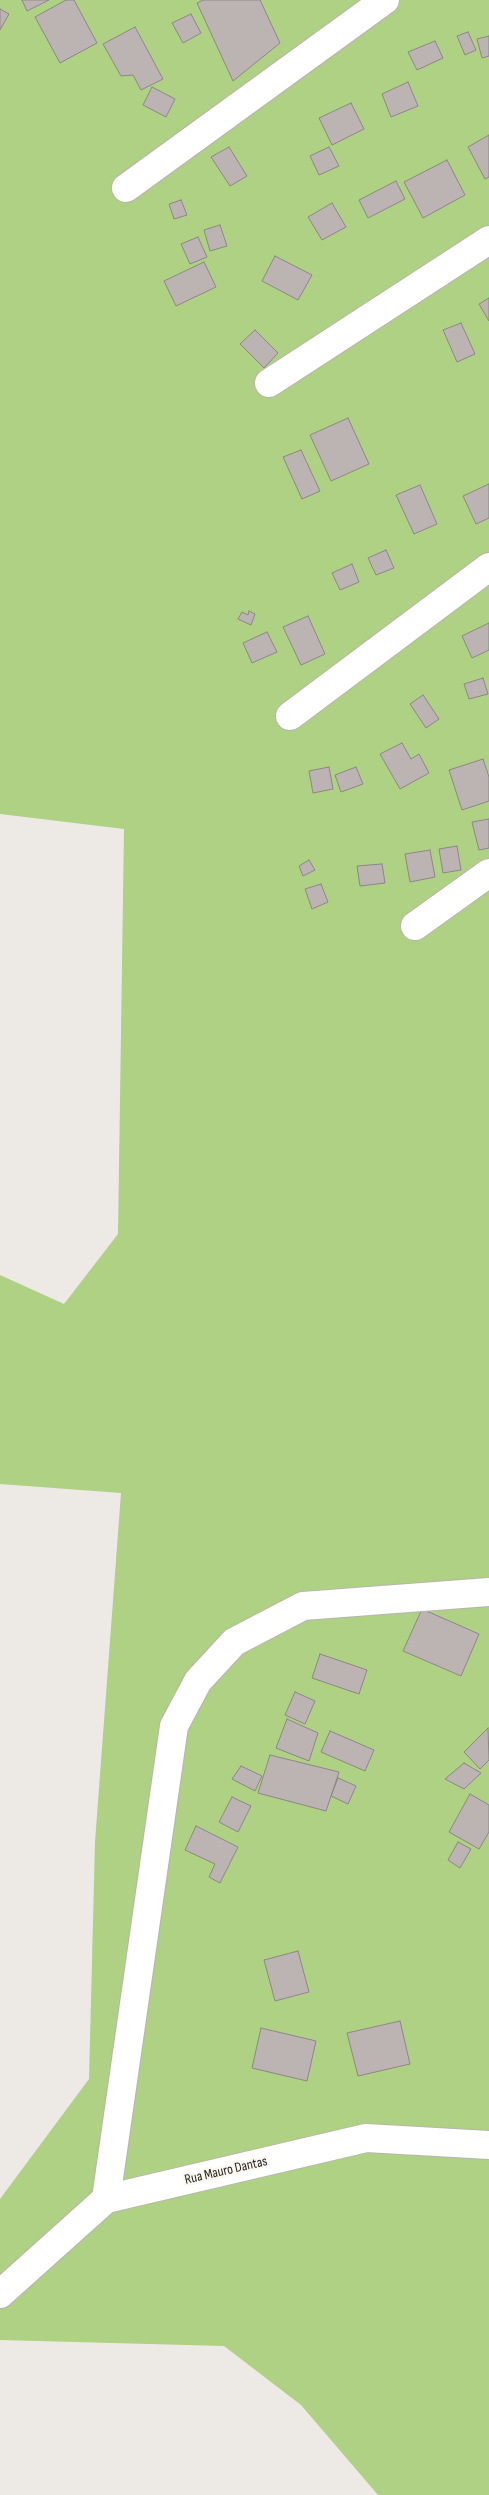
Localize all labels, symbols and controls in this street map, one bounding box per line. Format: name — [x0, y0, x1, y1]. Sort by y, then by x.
street label: Rua Mauro Dantas — [183, 2153, 269, 2189]

